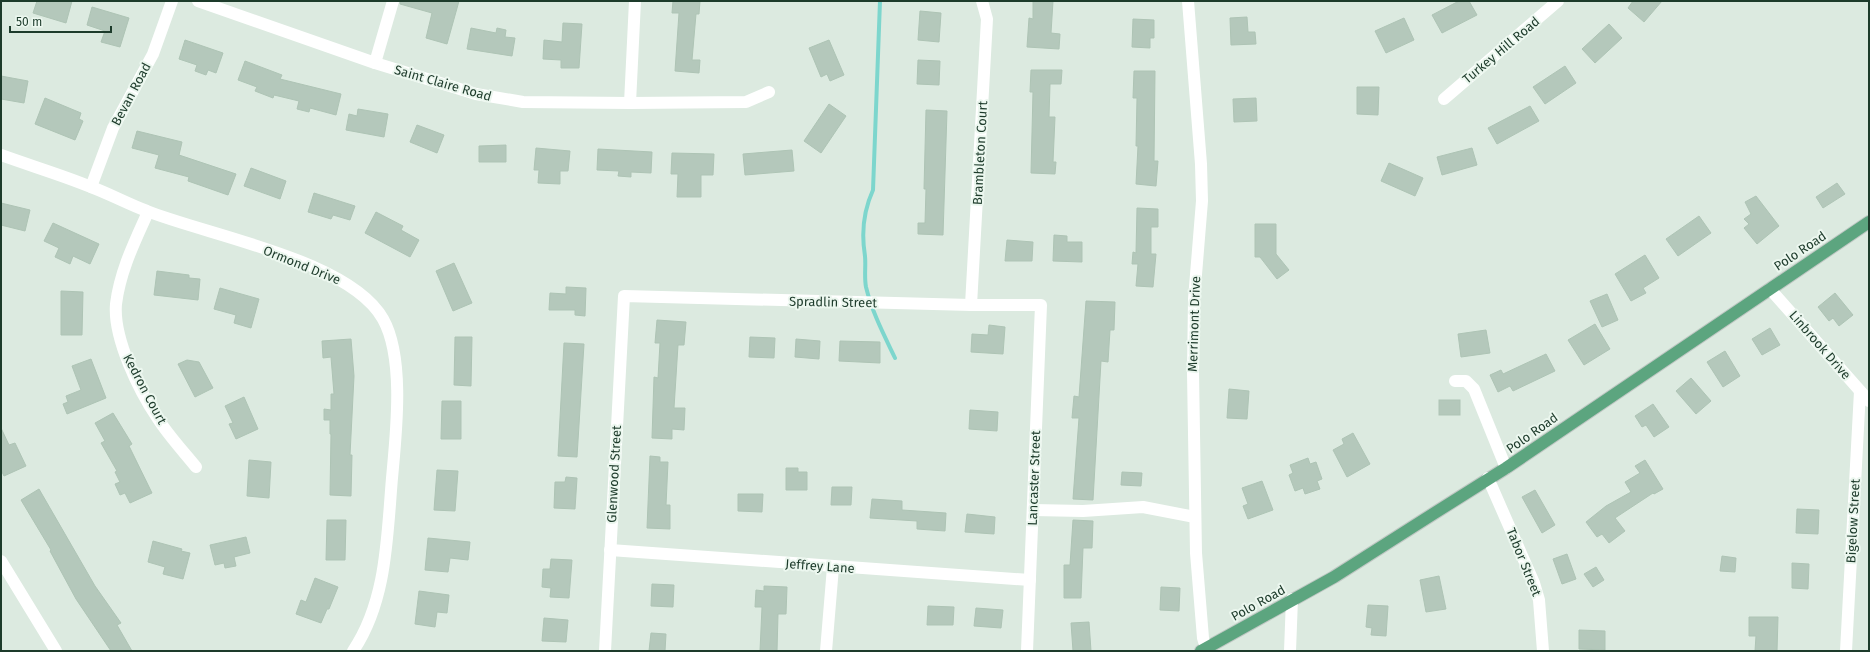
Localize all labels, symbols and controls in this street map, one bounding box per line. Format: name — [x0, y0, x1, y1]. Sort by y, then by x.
scale bar — [10, 8, 111, 34]
street label: Turkey Hill Road — [1460, 13, 1542, 87]
text: 50 m — [16, 15, 42, 29]
street label: Bevan Road — [108, 60, 154, 128]
street label: Saint Claire Road — [393, 62, 493, 104]
street label: Brambleton Court — [970, 100, 990, 205]
street label: Polo Road — [1771, 228, 1829, 274]
street label: Ormond Drive — [261, 243, 343, 287]
street label: Merrimont Drive — [1185, 276, 1203, 372]
street label: Spradlin Street — [789, 294, 877, 310]
street label: Linbrook Drive — [1786, 308, 1854, 382]
street label: Kedron Court — [120, 351, 170, 427]
street label: Polo Road — [1503, 410, 1561, 456]
street label: Glenwood Street — [604, 425, 624, 523]
street label: Lancaster Street — [1025, 430, 1043, 526]
street label: Bigelow Street — [1843, 478, 1863, 564]
street label: Tabor Street — [1504, 526, 1545, 599]
street label: Jeffrey Lane — [785, 556, 855, 576]
street label: Polo Road — [1228, 582, 1288, 624]

